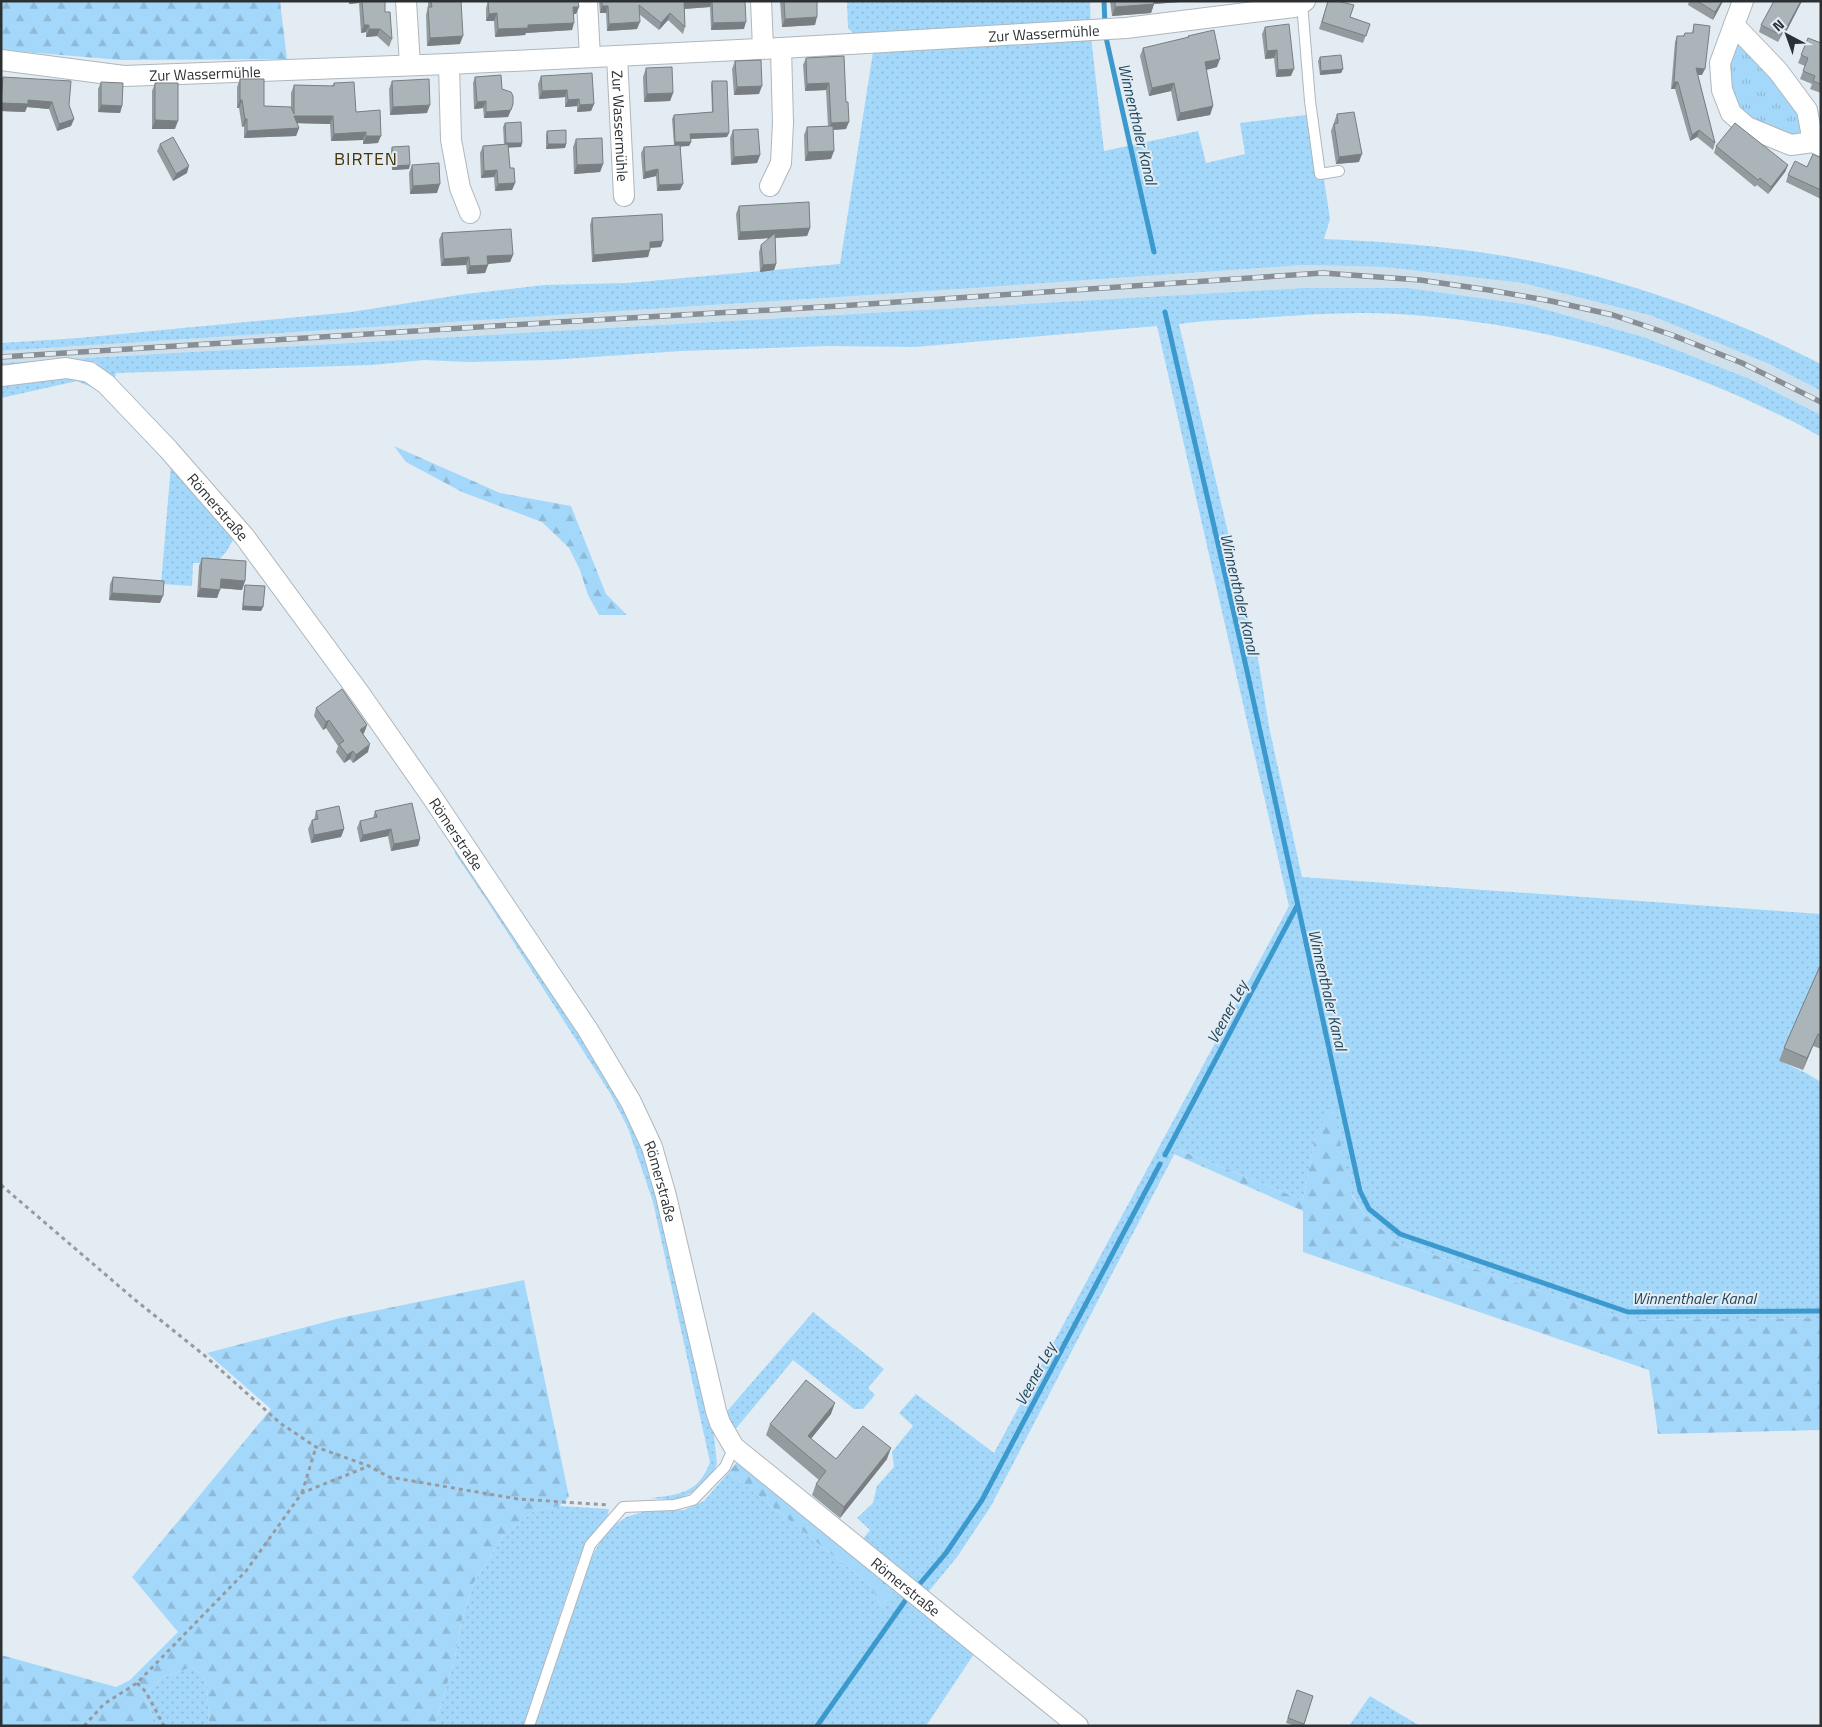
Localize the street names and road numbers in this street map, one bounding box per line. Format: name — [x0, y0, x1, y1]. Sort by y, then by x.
street label: Zur Wassermühle — [988, 18, 1100, 47]
street label: Zur Wassermühle — [149, 59, 261, 87]
street label: Zur Wassermühle — [606, 70, 635, 182]
street label: Römerstraße — [182, 468, 254, 546]
street label: Römerstraße — [424, 793, 489, 875]
street label: Römerstraße — [639, 1136, 683, 1224]
street label: Römerstraße — [866, 1551, 946, 1622]

